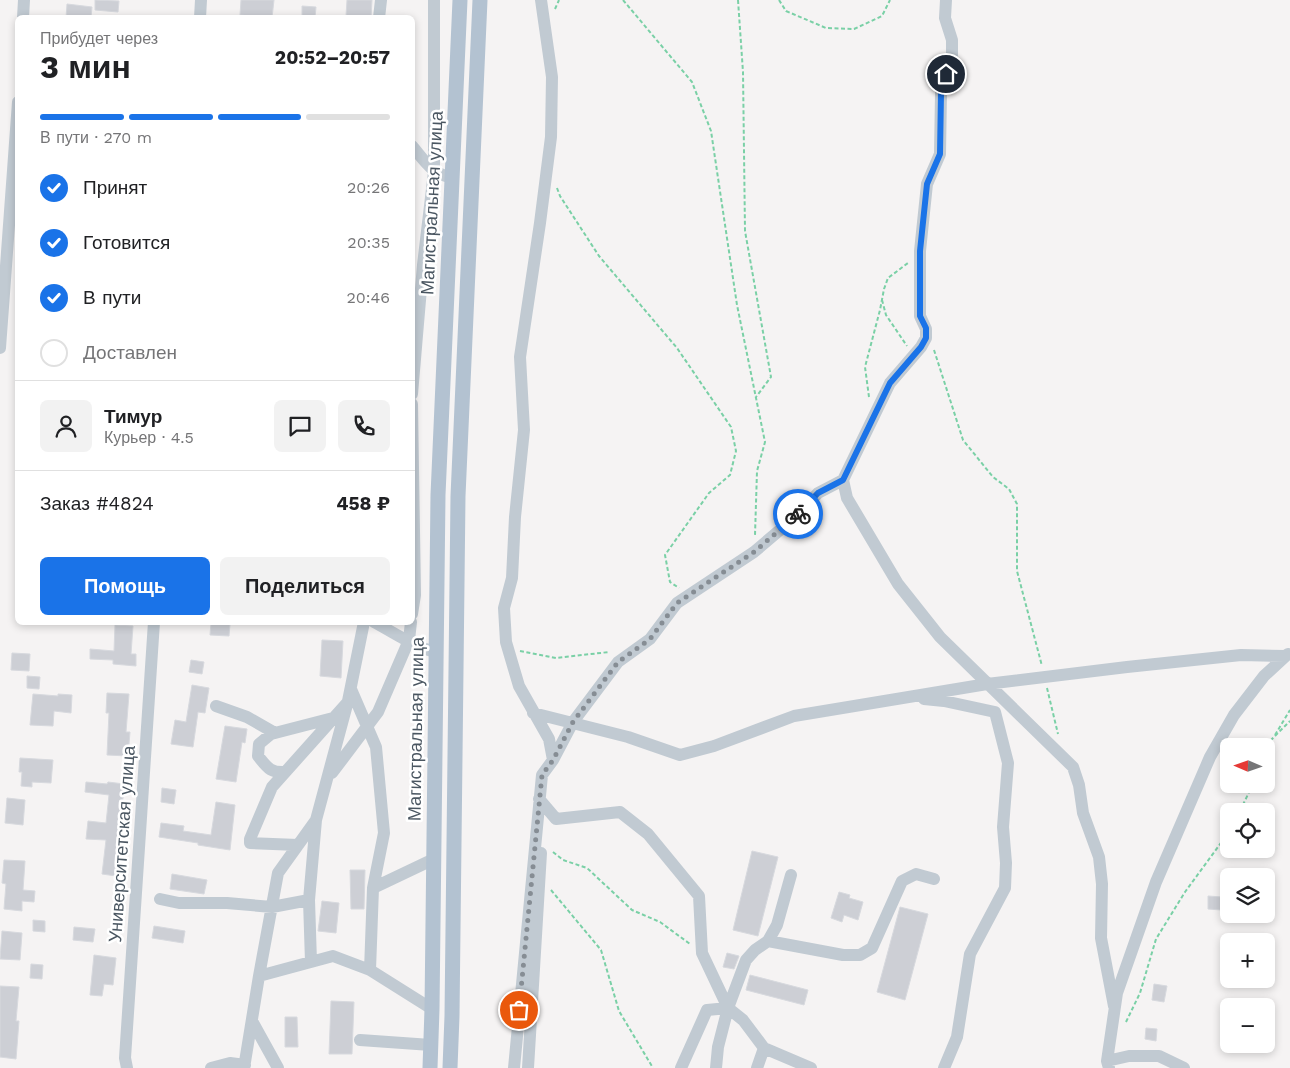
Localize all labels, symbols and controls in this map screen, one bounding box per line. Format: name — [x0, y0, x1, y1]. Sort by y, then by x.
text: Прибудет через — [40, 29, 158, 48]
text: 20:52–20:57 — [275, 46, 390, 69]
text: 3 мин — [40, 48, 131, 86]
pin — [925, 53, 967, 95]
icon: home — [932, 60, 960, 88]
street label: Магистральная улица — [416, 109, 447, 296]
text: В пути · 270 m — [40, 128, 152, 147]
icon: check — [40, 174, 68, 202]
text: Принят — [83, 176, 147, 199]
text: 20:26 — [347, 178, 390, 197]
icon: check — [40, 229, 68, 257]
text: Готовится — [83, 231, 170, 254]
text: 20:35 — [347, 233, 390, 252]
icon: check — [40, 284, 68, 312]
text: В пути — [83, 286, 141, 309]
text: 20:46 — [346, 288, 390, 307]
text: Доставлен — [83, 341, 177, 364]
button: person — [40, 400, 92, 452]
button: chat — [274, 400, 326, 452]
button: phone — [338, 400, 390, 452]
text: Тимур — [104, 405, 162, 428]
text: Курьер · 4.5 — [104, 428, 194, 447]
courier — [773, 489, 823, 539]
text: Заказ #4824 — [40, 492, 154, 515]
text: 458 ₽ — [336, 492, 390, 515]
icon: bike — [784, 500, 812, 528]
button: Помощь — [40, 557, 210, 615]
button: Поделиться — [220, 557, 390, 615]
street label: Магистральная улица — [403, 636, 428, 821]
north arrow — [1220, 738, 1275, 792]
map controls — [1220, 738, 1275, 1053]
street label: Университетская улица — [104, 744, 139, 943]
button: locate — [1220, 803, 1275, 858]
button: layers — [1220, 868, 1275, 923]
button: + — [1220, 933, 1275, 988]
pin — [498, 989, 540, 1031]
icon: bag — [505, 996, 533, 1024]
button: − — [1220, 998, 1275, 1053]

